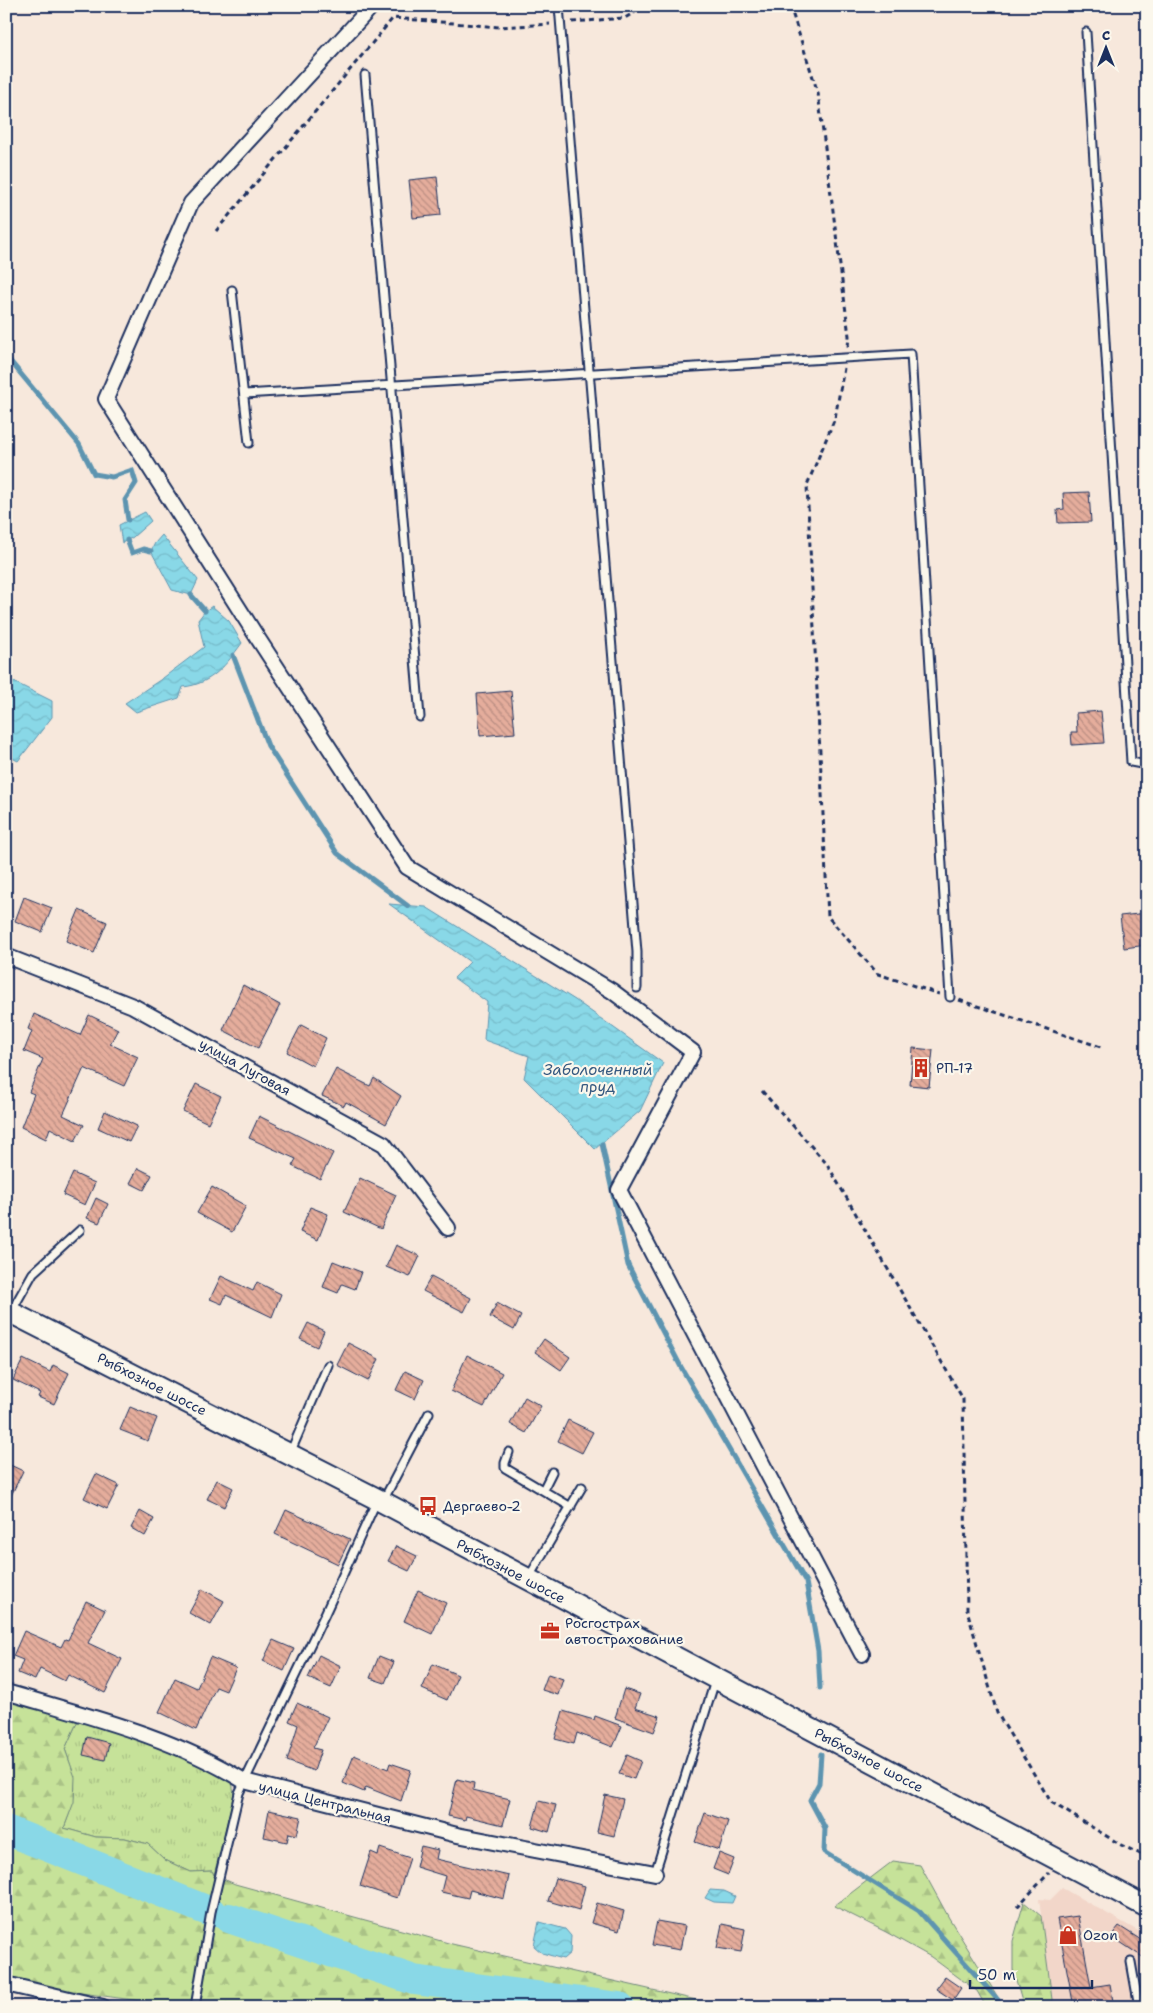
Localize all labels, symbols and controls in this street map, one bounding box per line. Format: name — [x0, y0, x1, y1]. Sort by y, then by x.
north arrow — [1080, 22, 1130, 72]
text: С — [1102, 26, 1110, 44]
street label: улица Луговая — [196, 1034, 294, 1100]
building icon: РП-17 — [910, 1057, 932, 1079]
place label: РП-17 — [936, 1059, 973, 1077]
water label: Заболоченный пруд — [544, 1060, 652, 1097]
street label: Рыбхозное шоссе — [94, 1349, 210, 1419]
bus stop icon: Дергаево-2 — [417, 1495, 439, 1517]
place label: Дергаево-2 — [443, 1497, 521, 1515]
street label: Рыбхозное шоссе — [453, 1535, 569, 1607]
place label: Росгострах автострахование — [565, 1614, 684, 1648]
office icon: Росгострах автострахование — [539, 1620, 561, 1642]
street label: Рыбхозное шоссе — [811, 1724, 927, 1796]
street label: улица Центральная — [257, 1777, 393, 1827]
shop icon: Ozon — [1057, 1924, 1079, 1946]
place label: Ozon — [1083, 1926, 1118, 1944]
scale bar — [970, 1958, 1093, 1990]
text: 50 m — [978, 1965, 1016, 1985]

